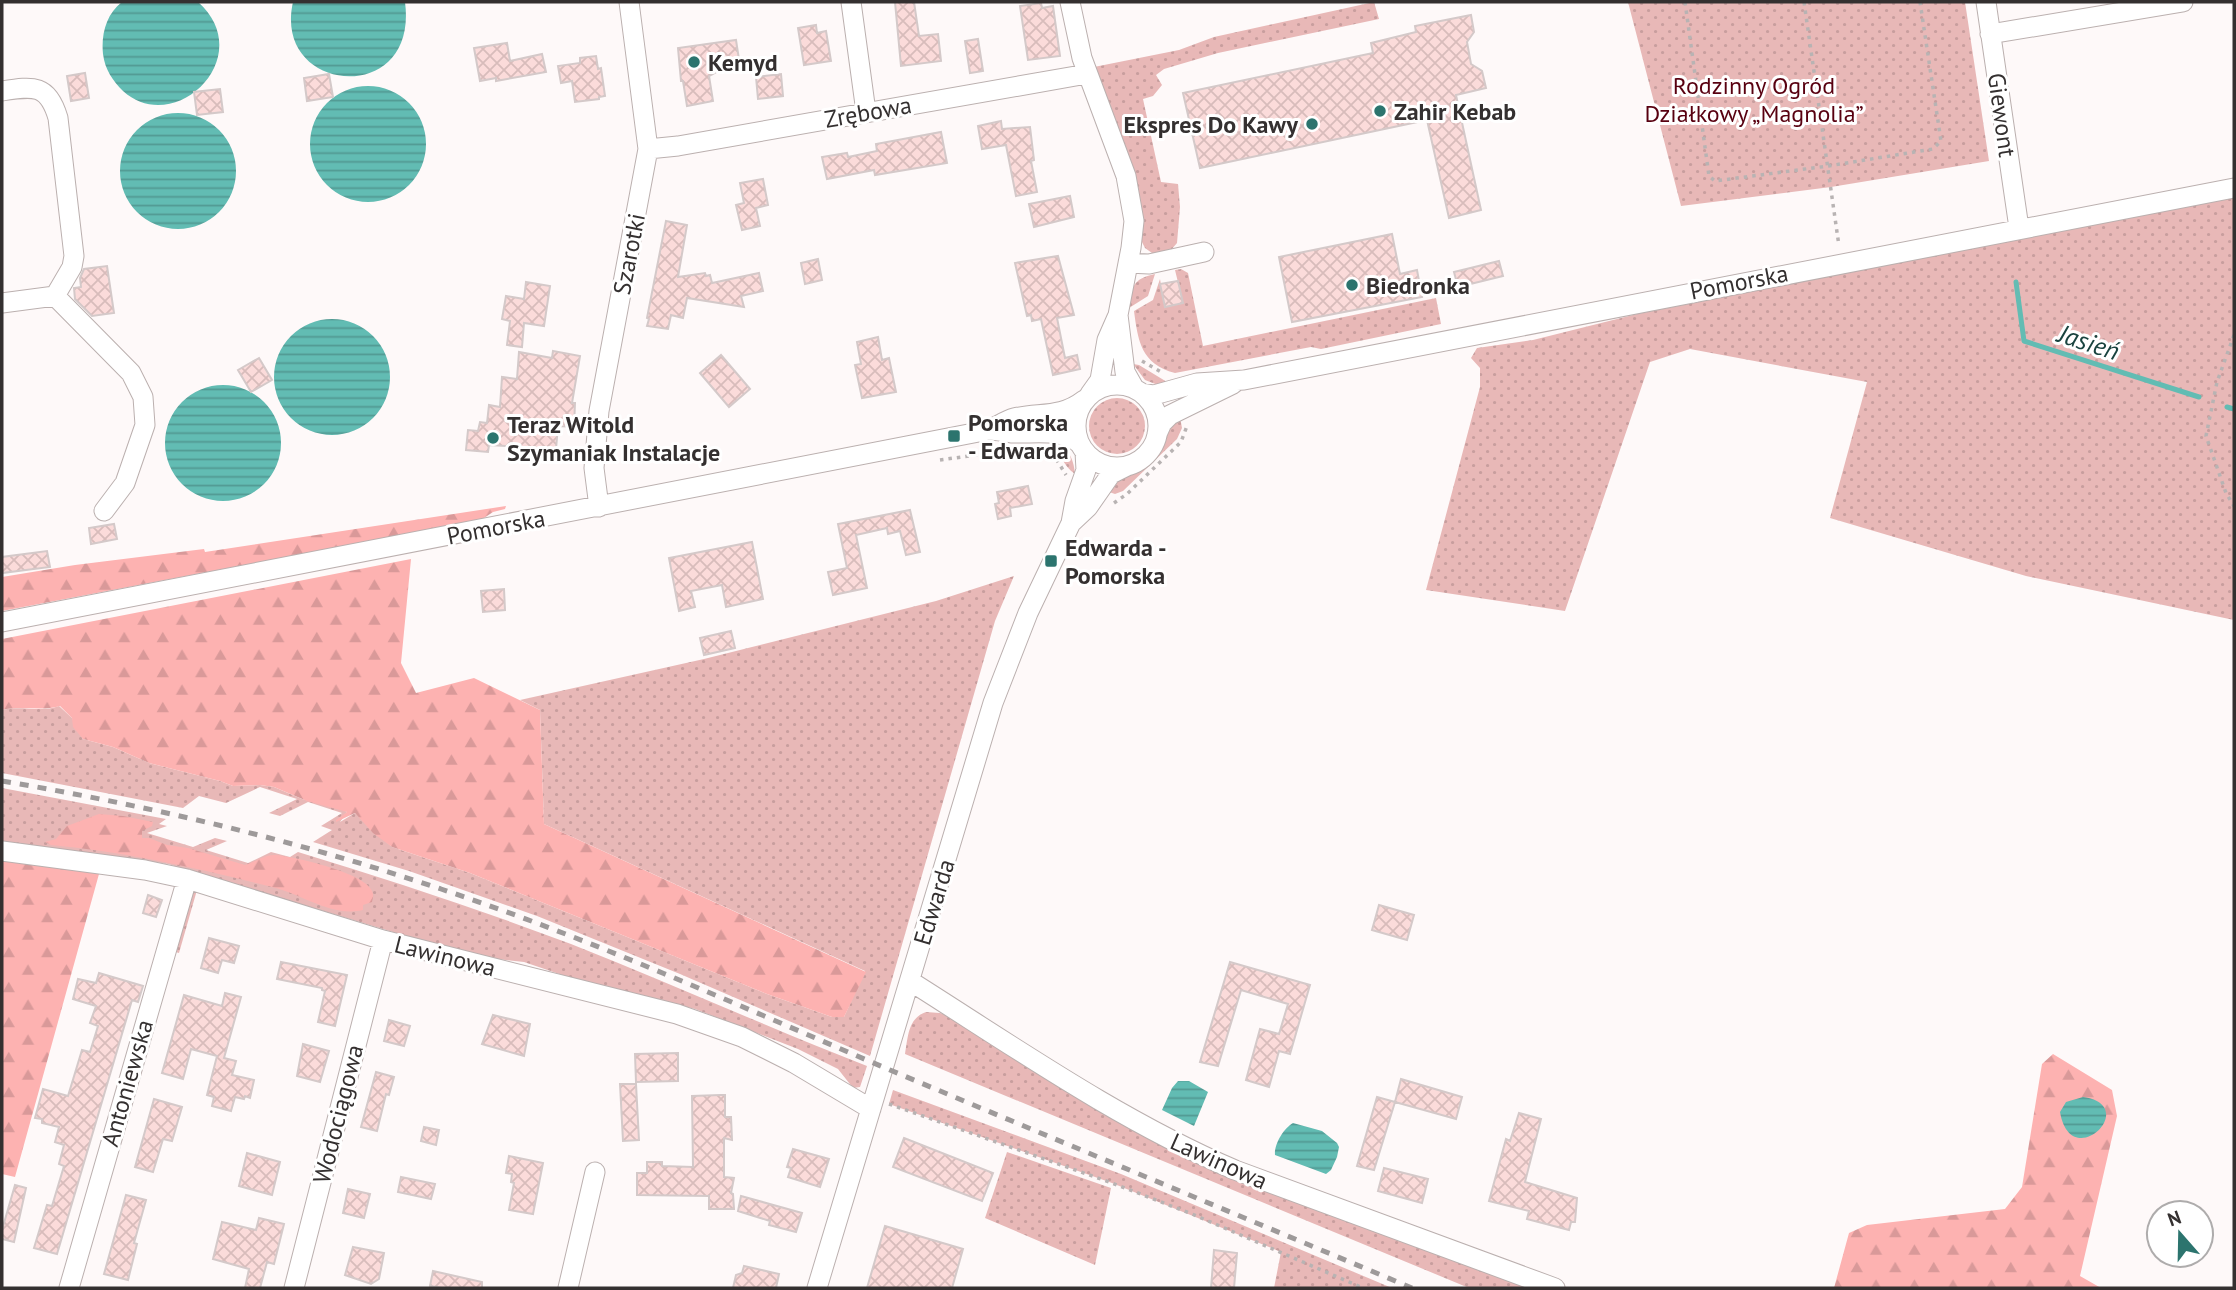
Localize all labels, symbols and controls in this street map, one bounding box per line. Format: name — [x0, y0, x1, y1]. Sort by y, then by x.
place label: Kemyd — [708, 47, 778, 78]
marker: Kemyd — [686, 54, 702, 70]
park label: Rodzinny Ogród Działkowy „Magnolia” — [1644, 70, 1864, 129]
street label: Giewont — [1981, 71, 2023, 159]
street label: Zrębowa — [822, 89, 914, 135]
place label: Zahir Kebab — [1394, 96, 1516, 127]
marker: Zahir Kebab — [1372, 103, 1388, 119]
place label: Ekspres Do Kawy — [1123, 109, 1299, 140]
marker: Ekspres Do Kawy — [1304, 116, 1320, 132]
street label: Szarotki — [606, 211, 652, 297]
street label: Pomorska — [1687, 257, 1791, 307]
place label: Biedronka — [1366, 270, 1470, 301]
marker: Biedronka — [1344, 277, 1360, 293]
water label: Jasień — [2052, 316, 2124, 367]
place label: Pomorska - Edwarda — [968, 407, 1069, 466]
place label: Teraz Witold Szymaniak Instalacje — [507, 409, 720, 468]
marker: Pomorska - Edwarda — [946, 428, 962, 444]
marker: Teraz Witold Szymaniak Instalacje — [485, 430, 501, 446]
street label: Pomorska — [444, 502, 548, 552]
place label: Edwarda - Pomorska — [1065, 532, 1167, 591]
marker: Edwarda - Pomorska — [1043, 553, 1059, 569]
street label: Edwarda — [906, 855, 962, 949]
street label: Lawinowa — [391, 928, 499, 984]
street label: Antoniewska — [94, 1016, 160, 1150]
street label: Wodociągowa — [306, 1042, 370, 1186]
street label: Lawinowa — [1166, 1126, 1272, 1196]
north arrow — [2145, 1199, 2215, 1269]
text: N — [2164, 1205, 2184, 1231]

